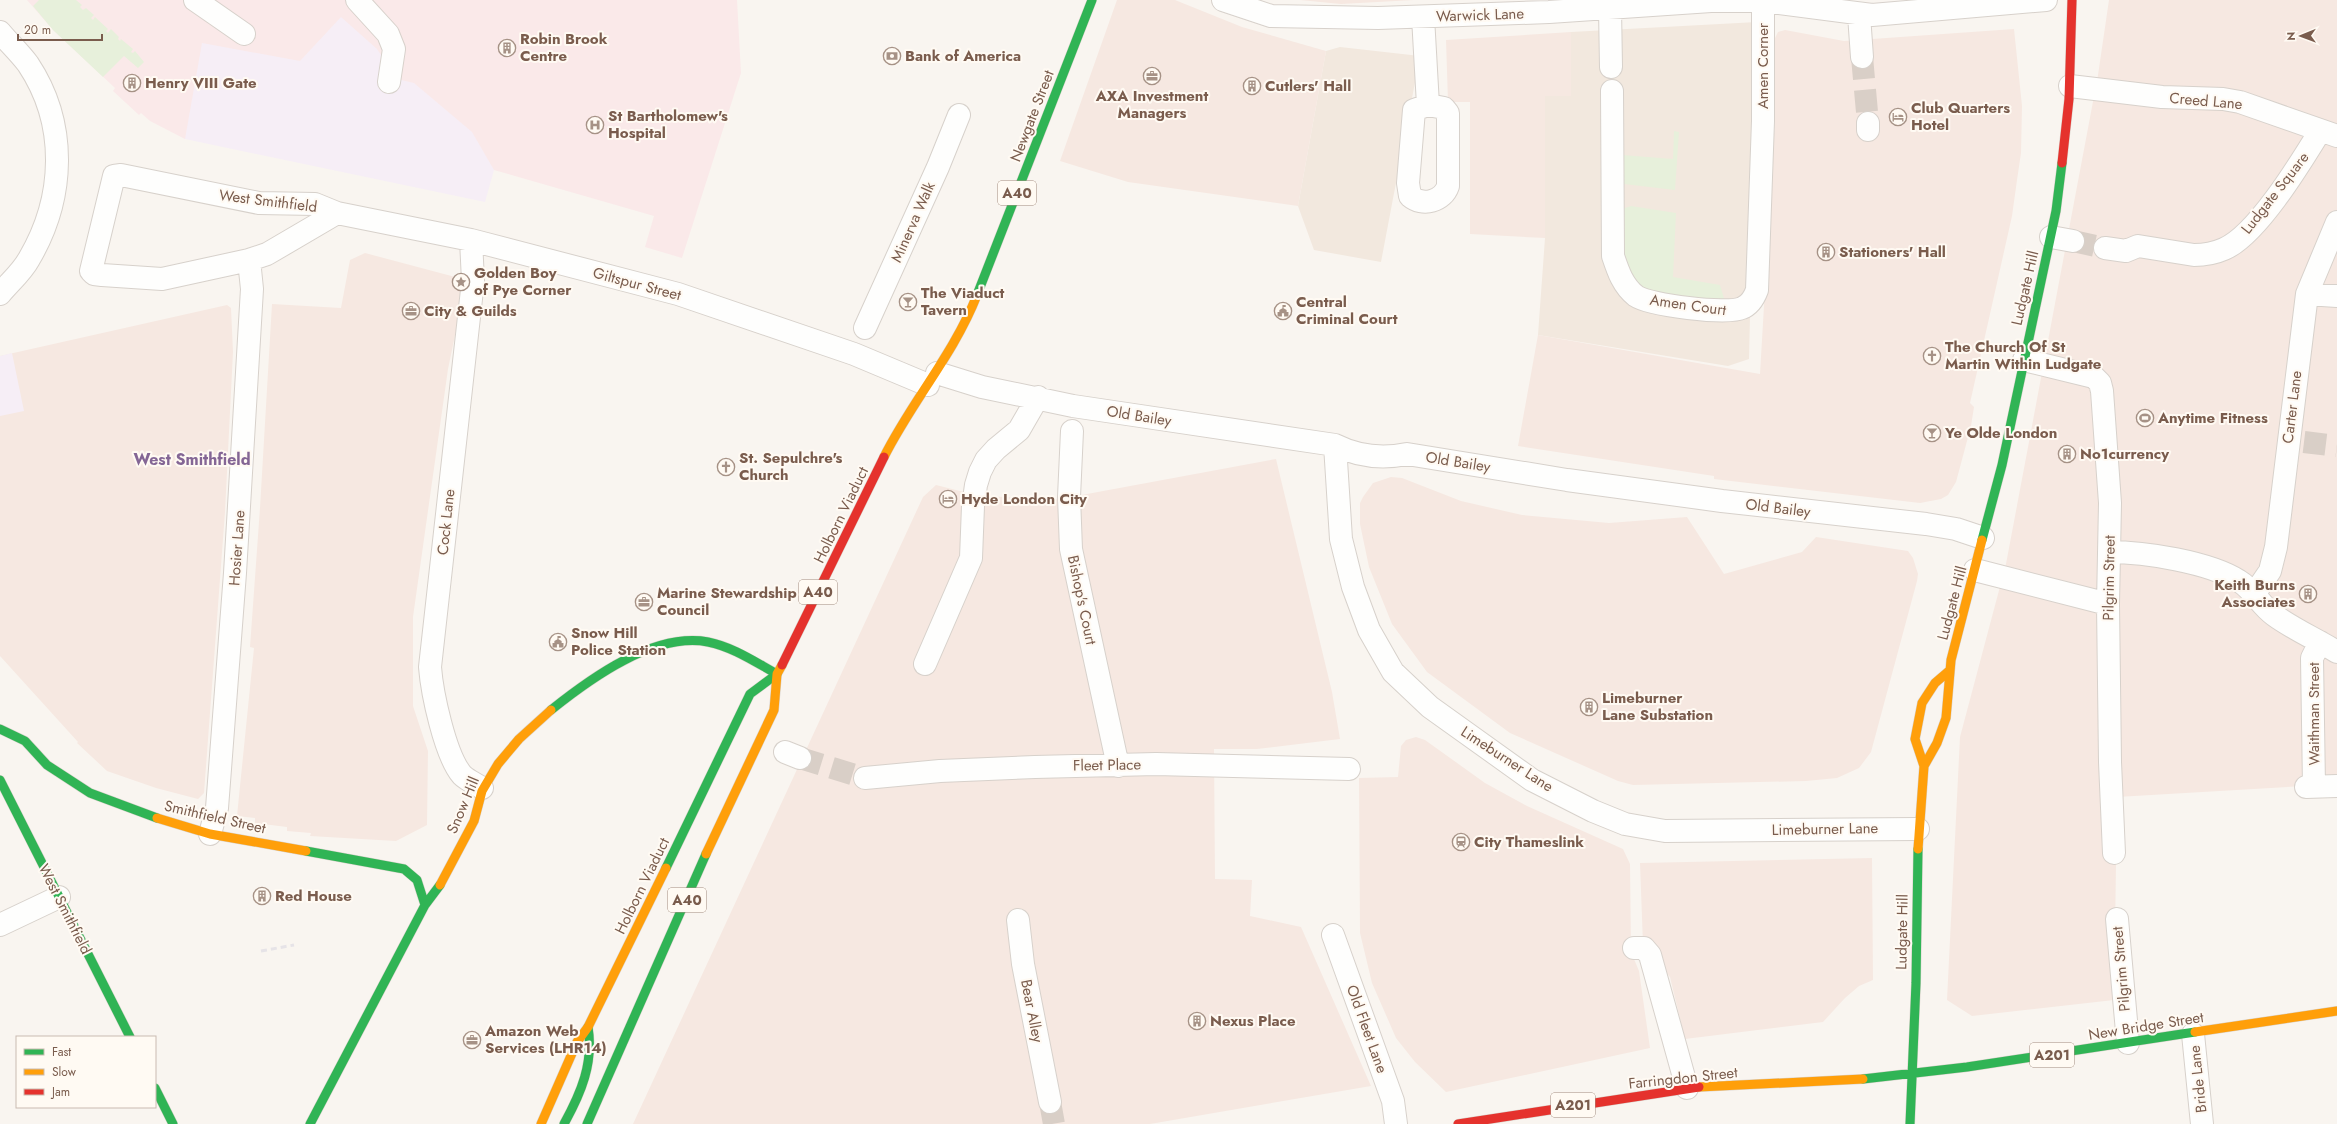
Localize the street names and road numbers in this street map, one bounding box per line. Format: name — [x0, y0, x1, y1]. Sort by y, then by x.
street label: Warwick Lane — [1436, 2, 1525, 28]
street label: Amen Corner — [1752, 22, 1774, 109]
street label: Newgate Street — [1004, 67, 1060, 165]
street label: Creed Lane — [2169, 87, 2244, 115]
street label: Ludgate Square — [2236, 147, 2314, 239]
street label: Minerva Walk — [885, 178, 941, 266]
road number: A40 — [998, 181, 1036, 205]
street label: West Smithfield — [218, 184, 318, 218]
street label: Ludgate Hill — [2006, 248, 2044, 328]
street label: Giltspur Street — [590, 262, 684, 306]
street label: Amen Court — [1648, 289, 1728, 321]
street label: Carter Lane — [2277, 369, 2307, 445]
street label: Old Bailey — [1105, 400, 1173, 432]
street label: Old Bailey — [1424, 446, 1492, 478]
street label: Holborn Viaduct — [808, 463, 874, 567]
street label: Cock Lane — [432, 488, 460, 556]
street label: Old Bailey — [1744, 493, 1812, 523]
street label: Hosier Lane — [223, 509, 251, 587]
street label: Pilgrim Street — [2097, 535, 2121, 621]
street label: Bishop's Court — [1062, 553, 1102, 647]
street label: Ludgate Hill — [1932, 563, 1972, 643]
road number: A40 — [799, 580, 837, 604]
street label: Waithman Street — [2303, 662, 2325, 766]
street label: Limeburner Lane — [1456, 721, 1558, 797]
street label: Fleet Place — [1073, 753, 1142, 777]
street label: Snow Hill — [441, 773, 485, 837]
street label: Smithfield Street — [162, 795, 268, 839]
street label: Limeburner Lane — [1772, 817, 1879, 841]
street label: Holborn Viaduct — [609, 834, 675, 938]
street label: West Smithfield — [33, 860, 97, 958]
road number: A40 — [668, 888, 706, 912]
street label: Ludgate Hill — [1890, 894, 1914, 970]
street label: Pilgrim Street — [2106, 925, 2136, 1012]
street label: Bear Alley — [1015, 978, 1049, 1045]
street label: Old Fleet Lane — [1341, 982, 1393, 1076]
street label: New Bridge Street — [2087, 1006, 2206, 1046]
road number: A201 — [2030, 1043, 2074, 1067]
street label: Bride Lane — [2183, 1044, 2212, 1114]
street label: Farringdon Street — [1627, 1061, 1739, 1095]
road number: A201 — [1551, 1093, 1595, 1117]

